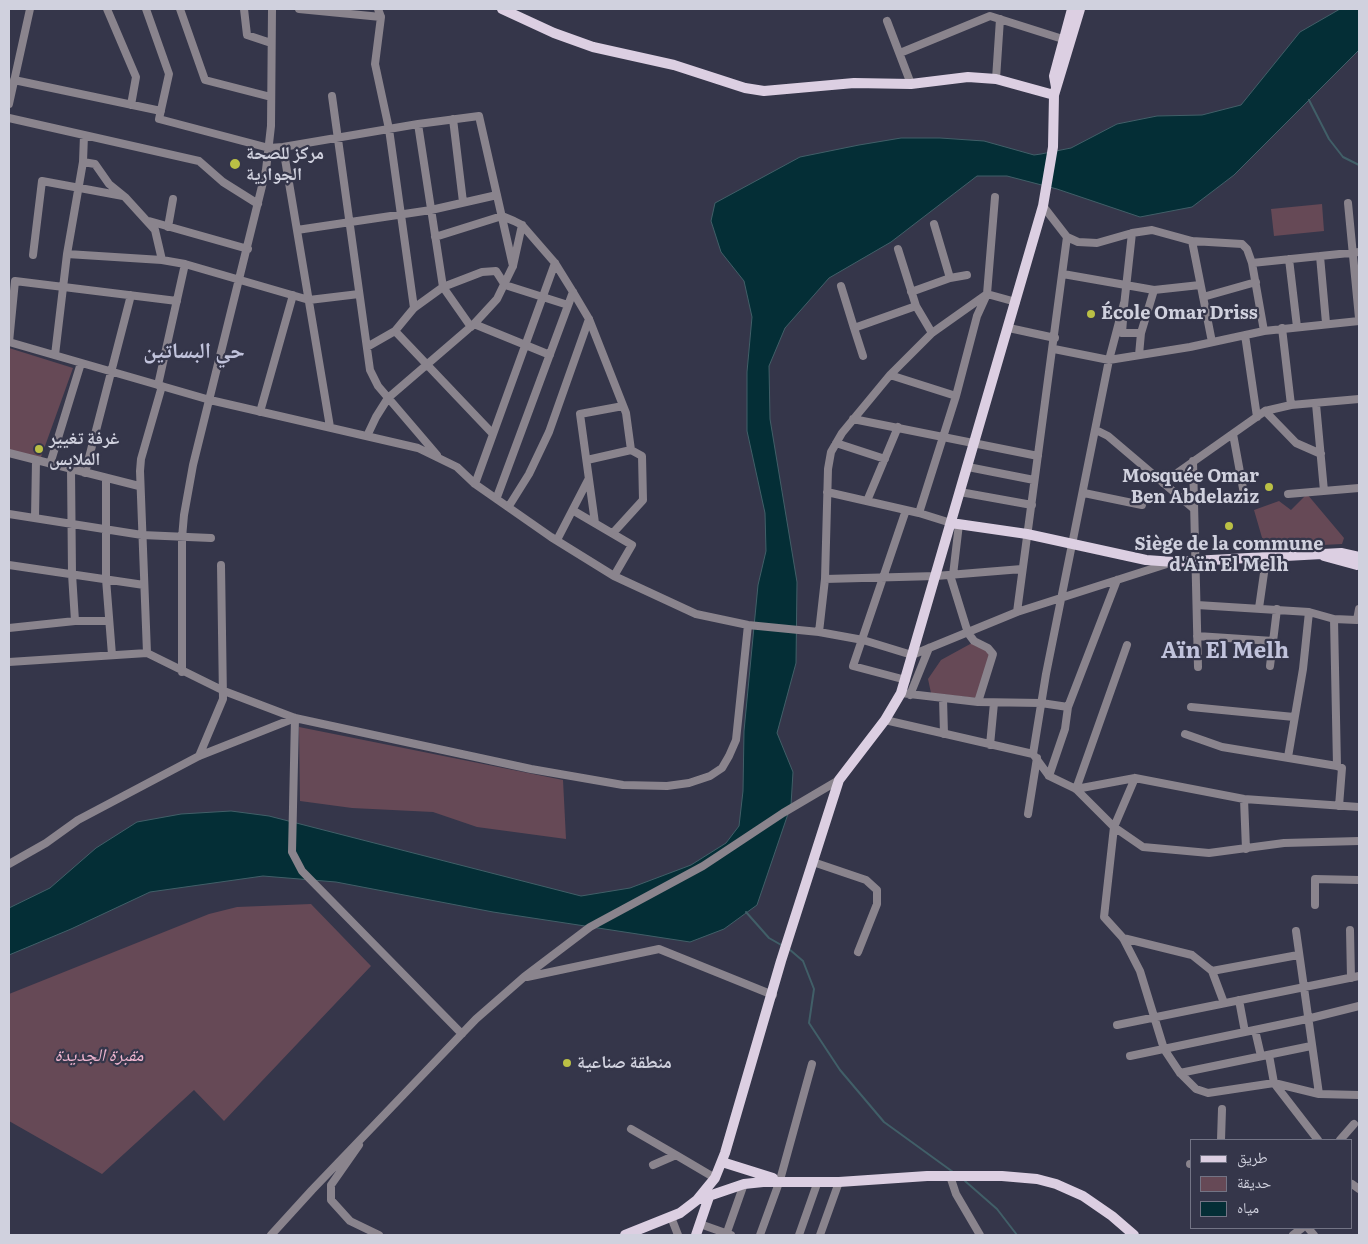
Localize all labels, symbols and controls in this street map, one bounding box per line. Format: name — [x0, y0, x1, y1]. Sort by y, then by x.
place label: مركز للصحة الجوارية — [246, 143, 324, 186]
marker: مركز للصحة الجوارية — [228, 157, 242, 171]
place label: École Omar Driss — [1101, 303, 1258, 325]
marker: École Omar Driss — [1085, 308, 1097, 320]
district label: حي البساتين — [143, 339, 245, 365]
place label: غرفة تغيير الملابس — [49, 428, 119, 470]
marker: غرفة تغيير الملابس — [33, 443, 45, 455]
place label: Mosquée Omar Ben Abdelaziz — [1122, 466, 1259, 508]
marker: Mosquée Omar Ben Abdelaziz — [1263, 481, 1275, 493]
marker: Siège de la commune d'Aïn El Melh — [1223, 520, 1235, 532]
place label: Siège de la commune d'Aïn El Melh — [1135, 534, 1323, 576]
district label: Aïn El Melh — [1161, 639, 1289, 665]
park label: مقبرة الجديدة — [54, 1045, 144, 1067]
place label: منطقة صناعية — [577, 1052, 672, 1074]
marker: منطقة صناعية — [561, 1057, 573, 1069]
legend — [1190, 1139, 1353, 1229]
text: طريق — [1237, 1145, 1268, 1168]
text: حديقة — [1237, 1170, 1271, 1193]
text: مياه — [1237, 1195, 1259, 1218]

